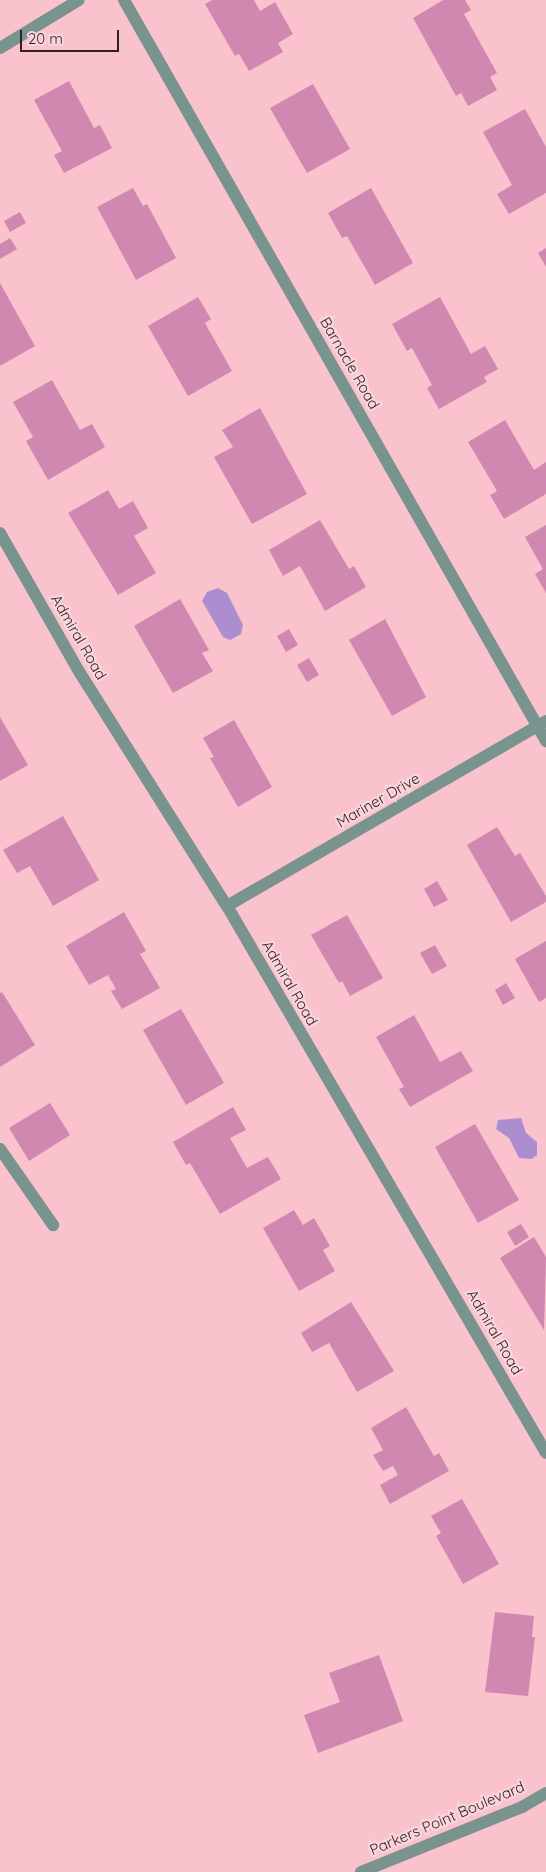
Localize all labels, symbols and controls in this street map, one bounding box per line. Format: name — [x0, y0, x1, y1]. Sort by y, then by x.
scale bar — [22, 20, 121, 52]
text: 20 m — [28, 29, 63, 48]
street label: Barnacle Road — [316, 314, 384, 412]
street label: Admiral Road — [47, 591, 111, 683]
street label: Mariner Drive — [333, 769, 423, 831]
street label: Admiral Road — [258, 937, 322, 1029]
street label: Admiral Road — [463, 1286, 527, 1378]
street label: Parkers Point Boulevard — [367, 1777, 527, 1859]

